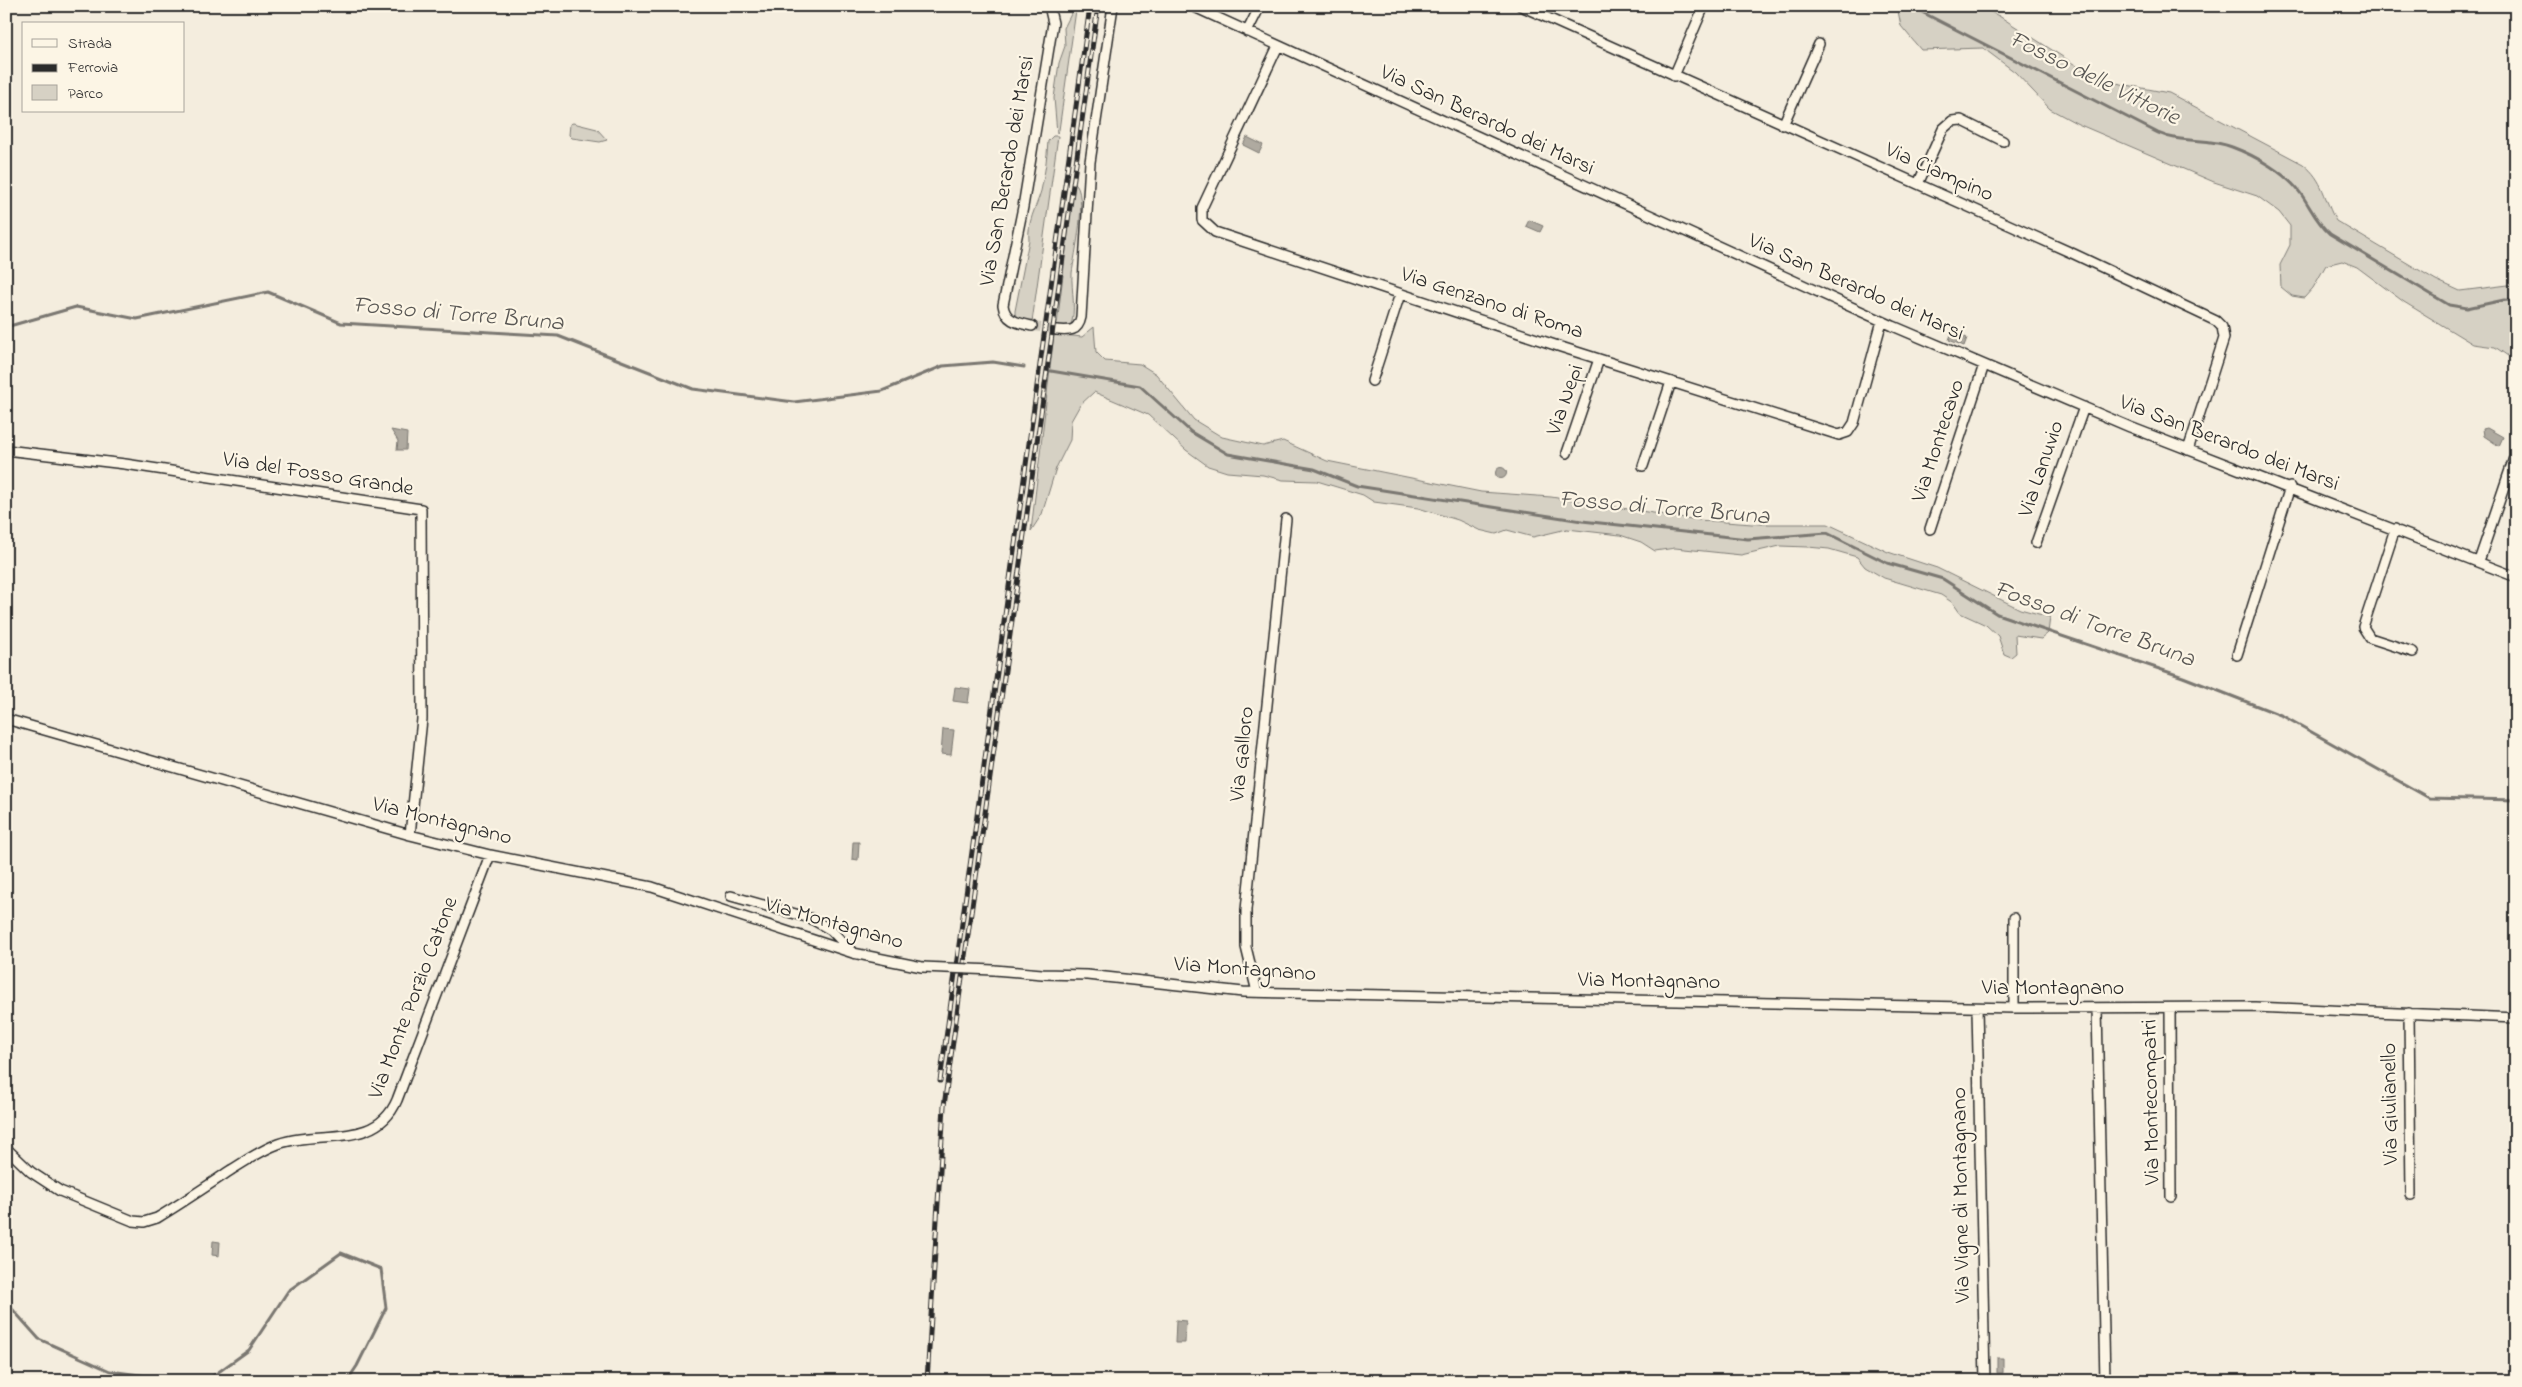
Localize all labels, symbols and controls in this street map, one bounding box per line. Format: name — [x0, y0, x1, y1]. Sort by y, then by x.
legend — [22, 22, 185, 112]
water label: Fosso delle Vittorie — [2003, 23, 2186, 136]
text: Strada — [68, 33, 112, 55]
street label: Via San Berardo dei Marsi — [972, 53, 1044, 290]
text: Ferrovia — [67, 57, 118, 79]
street label: Via San Berardo dei Marsi — [1374, 57, 1600, 185]
text: Parco — [68, 83, 103, 105]
street label: Via Ciampino — [1879, 134, 1998, 211]
street label: Via San Berardo dei Marsi — [1742, 225, 1969, 350]
street label: Via Genzano di Roma — [1395, 259, 1588, 349]
water label: Fosso di Torre Bruna — [351, 288, 566, 342]
street label: Via Nepi — [1539, 360, 1593, 441]
street label: Via Montecavo — [1904, 376, 1974, 507]
street label: Via San Berardo dei Marsi — [2113, 387, 2344, 501]
street label: Via Lanuvio — [2010, 416, 2073, 522]
street label: Via del Fosso Grande — [219, 444, 416, 506]
water label: Fosso di Torre Bruna — [1557, 482, 1772, 536]
water label: Fosso di Torre Bruna — [1989, 572, 2200, 678]
street label: Via Galloro — [1222, 705, 1264, 804]
street label: Via Montagnano — [368, 789, 515, 856]
street label: Via Montagnano — [760, 889, 907, 960]
street label: Via Monte Porzio Catone — [360, 892, 467, 1105]
street label: Via Montagnano — [1172, 949, 1317, 992]
street label: Via Montagnano — [1576, 965, 1721, 1000]
street label: Via Montagnano — [1981, 973, 2124, 1006]
street label: Via Montecompatri — [2135, 1019, 2169, 1186]
street label: Via Giulianello — [2374, 1043, 2408, 1166]
street label: Via Vigne di Montagnano — [1944, 1087, 1981, 1304]

